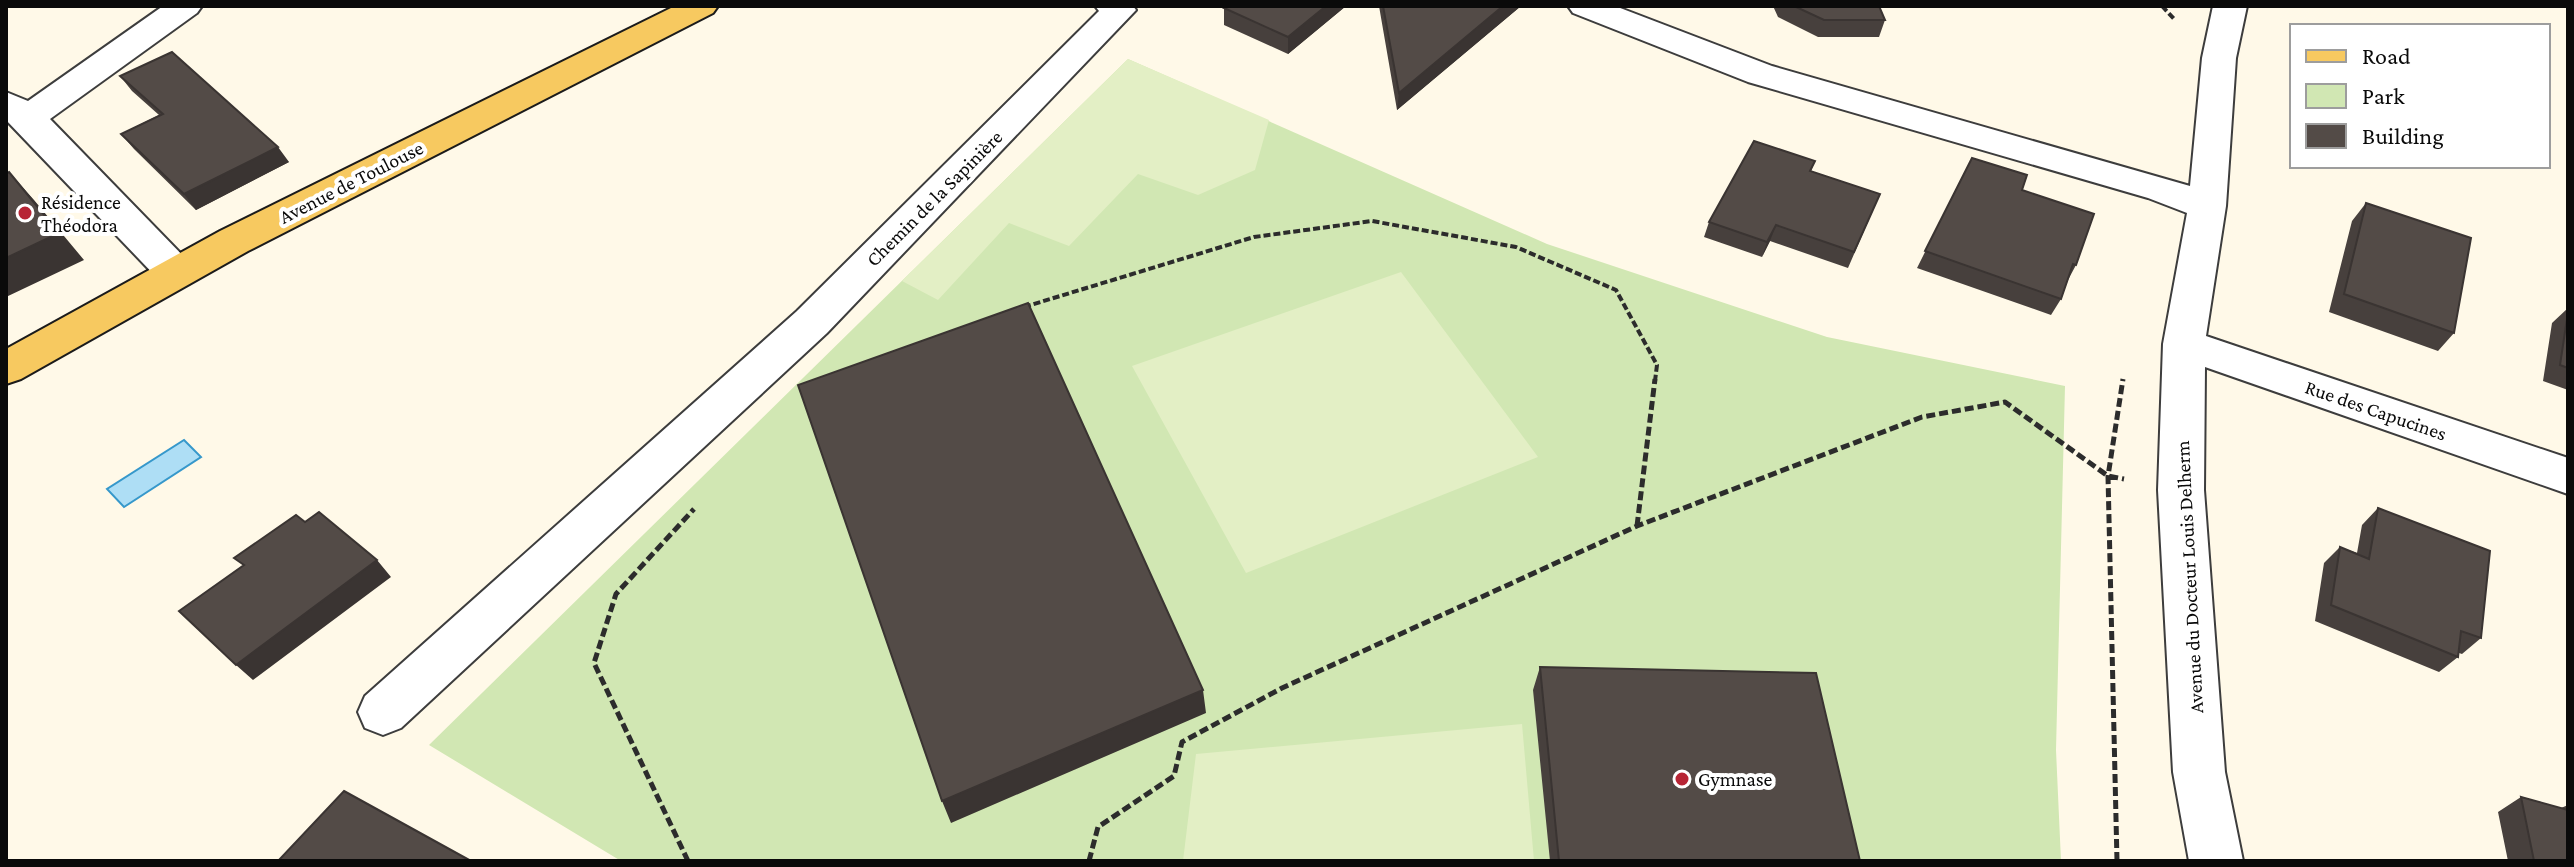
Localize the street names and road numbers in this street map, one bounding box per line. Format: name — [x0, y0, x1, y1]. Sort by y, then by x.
street label: Chemin de la Sapinière — [862, 125, 1007, 271]
street label: Avenue de Toulouse — [275, 136, 427, 228]
street label: Rue des Capucines — [2302, 376, 2450, 445]
street label: Avenue du Docteur Louis Delherm — [2171, 440, 2207, 714]

